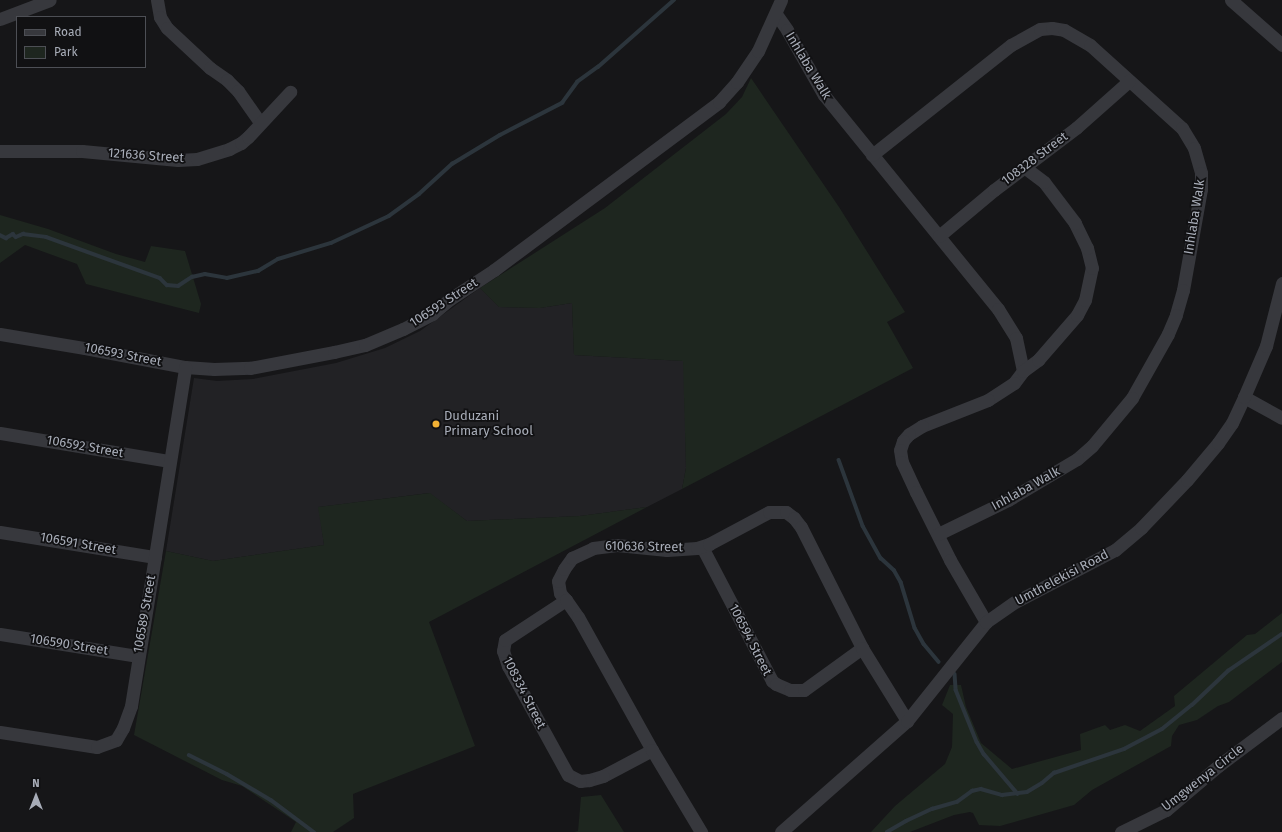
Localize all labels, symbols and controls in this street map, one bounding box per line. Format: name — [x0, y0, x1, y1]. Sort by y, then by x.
legend — [16, 16, 146, 68]
text: Road — [54, 25, 82, 39]
street label: Inhlaba Walk — [782, 30, 834, 102]
text: Park — [54, 45, 78, 59]
street label: 108328 Street — [999, 129, 1071, 189]
street label: 121636 Street — [107, 146, 185, 166]
street label: Inhlaba Walk — [1181, 178, 1209, 256]
street label: 106593 Street — [407, 275, 481, 331]
street label: 106593 Street — [83, 340, 163, 370]
place label: Duduzani Primary School — [444, 409, 533, 440]
marker: Duduzani Primary School — [431, 419, 441, 429]
street label: 106592 Street — [45, 433, 125, 461]
street label: Inhlaba Walk — [989, 464, 1063, 514]
street label: 106591 Street — [39, 530, 117, 558]
street label: 610636 Street — [605, 539, 683, 555]
street label: Umthelekisi Road — [1013, 547, 1111, 609]
street label: 106589 Street — [130, 574, 160, 654]
street label: 106594 Street — [725, 602, 775, 678]
street label: 106590 Street — [29, 631, 109, 659]
street label: 108334 Street — [499, 654, 549, 732]
street label: Umgwenya Circle — [1159, 741, 1247, 815]
north arrow — [16, 776, 56, 816]
text: N — [32, 777, 40, 790]

